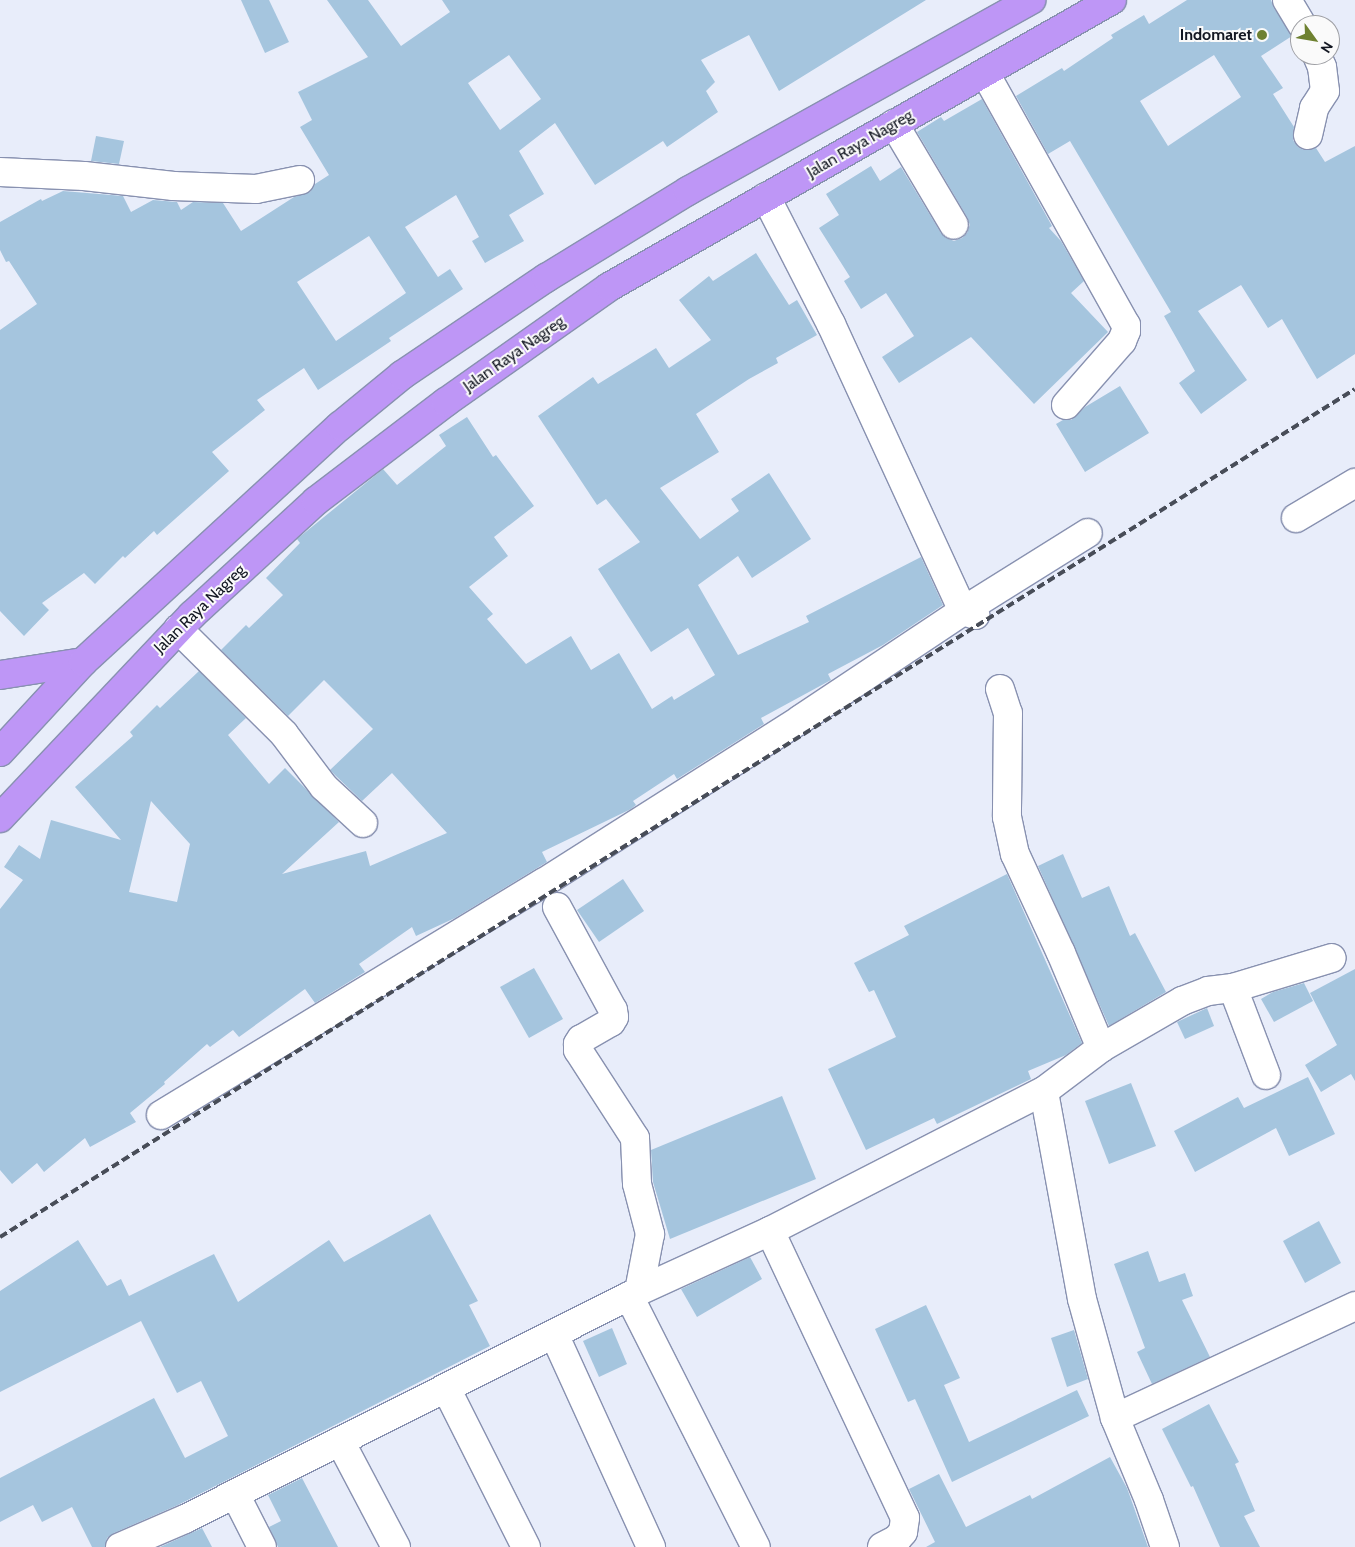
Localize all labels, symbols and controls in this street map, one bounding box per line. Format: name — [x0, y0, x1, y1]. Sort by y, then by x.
north arrow — [1290, 15, 1340, 65]
place label: Indomaret — [1180, 25, 1252, 45]
marker: Indomaret — [1256, 29, 1268, 41]
text: N — [1317, 38, 1337, 56]
street label: Jalan Raya Nagreg — [803, 106, 917, 182]
street label: Jalan Raya Nagreg — [460, 312, 568, 396]
street label: Jalan Raya Nagreg — [150, 561, 250, 657]

